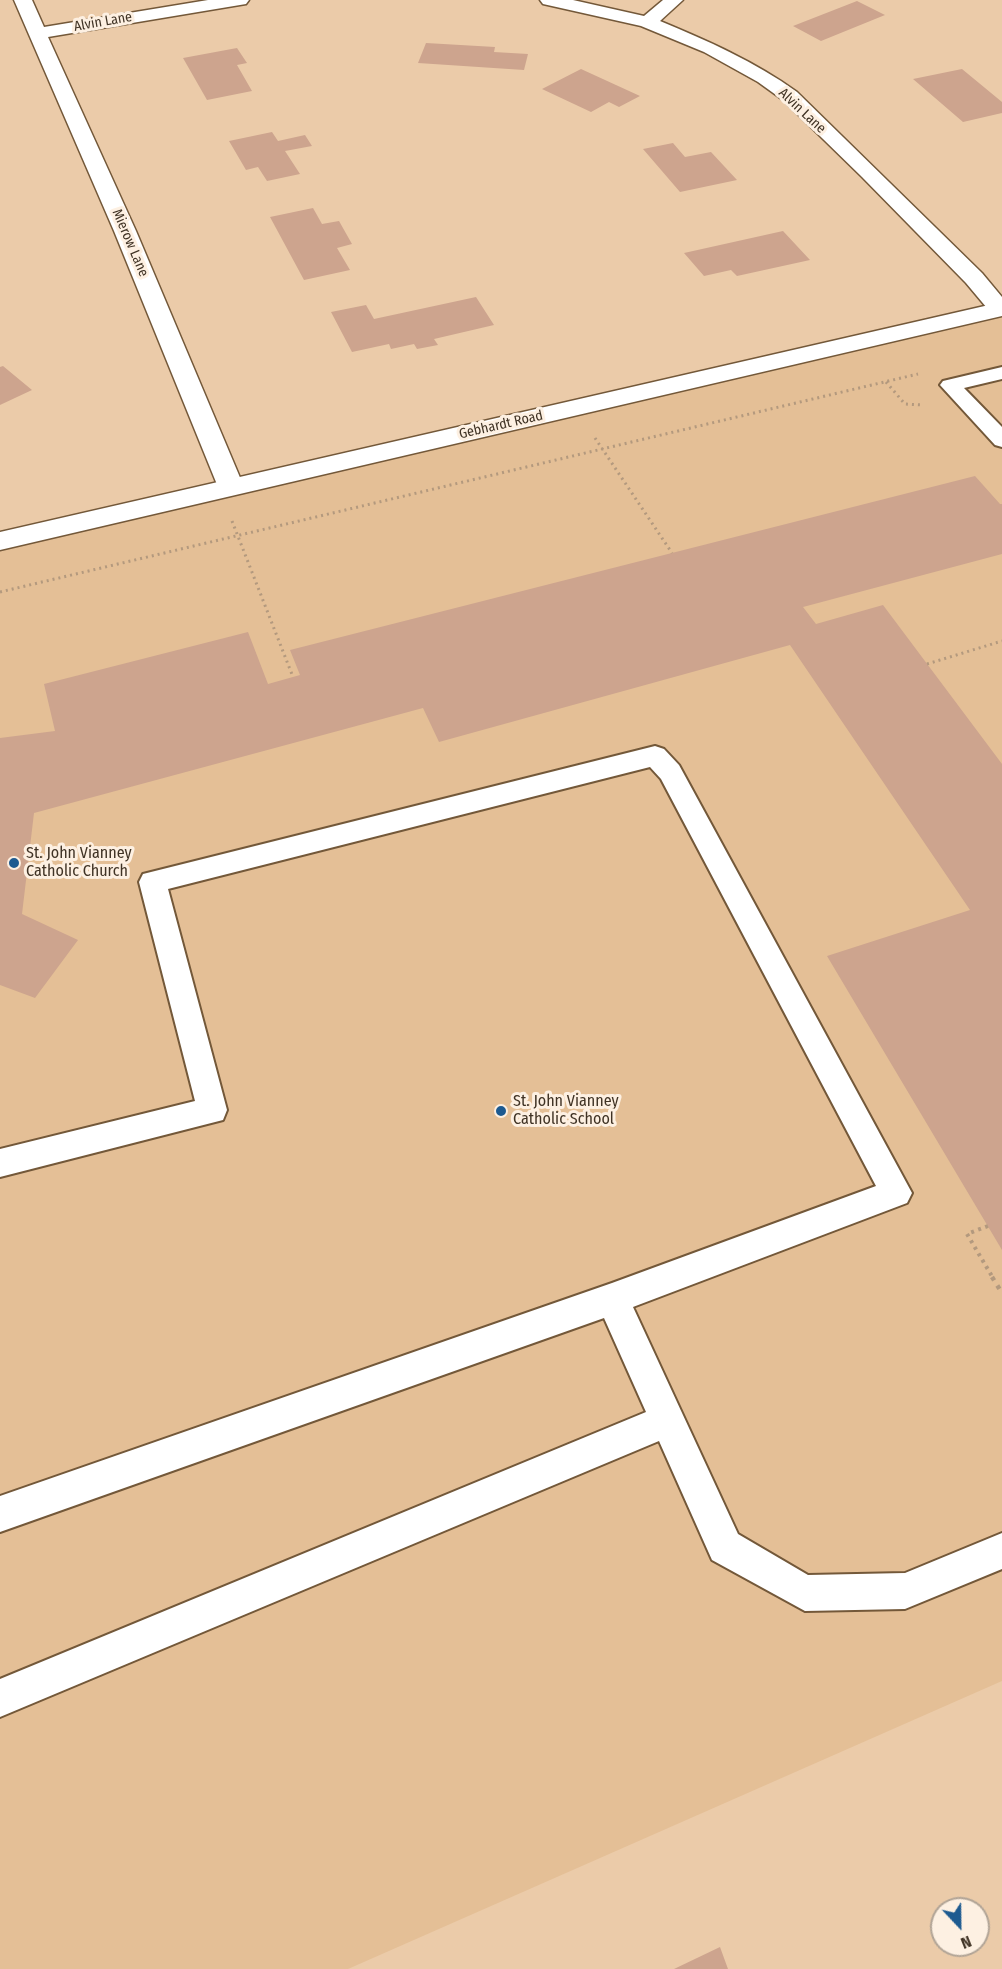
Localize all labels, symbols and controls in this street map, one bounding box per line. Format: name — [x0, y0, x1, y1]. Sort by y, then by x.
street label: Alvin Lane — [73, 9, 133, 35]
street label: Alvin Lane — [775, 85, 829, 137]
street label: Mierow Lane — [108, 207, 152, 279]
street label: Gebhardt Road — [457, 407, 545, 443]
place label: St. John Vianney Catholic Church — [26, 844, 132, 882]
marker: St. John Vianney Catholic Church — [7, 856, 21, 870]
place label: St. John Vianney Catholic School — [513, 1092, 619, 1130]
marker: St. John Vianney Catholic School — [494, 1104, 508, 1118]
north arrow — [930, 1897, 990, 1957]
text: N — [958, 1932, 974, 1953]

